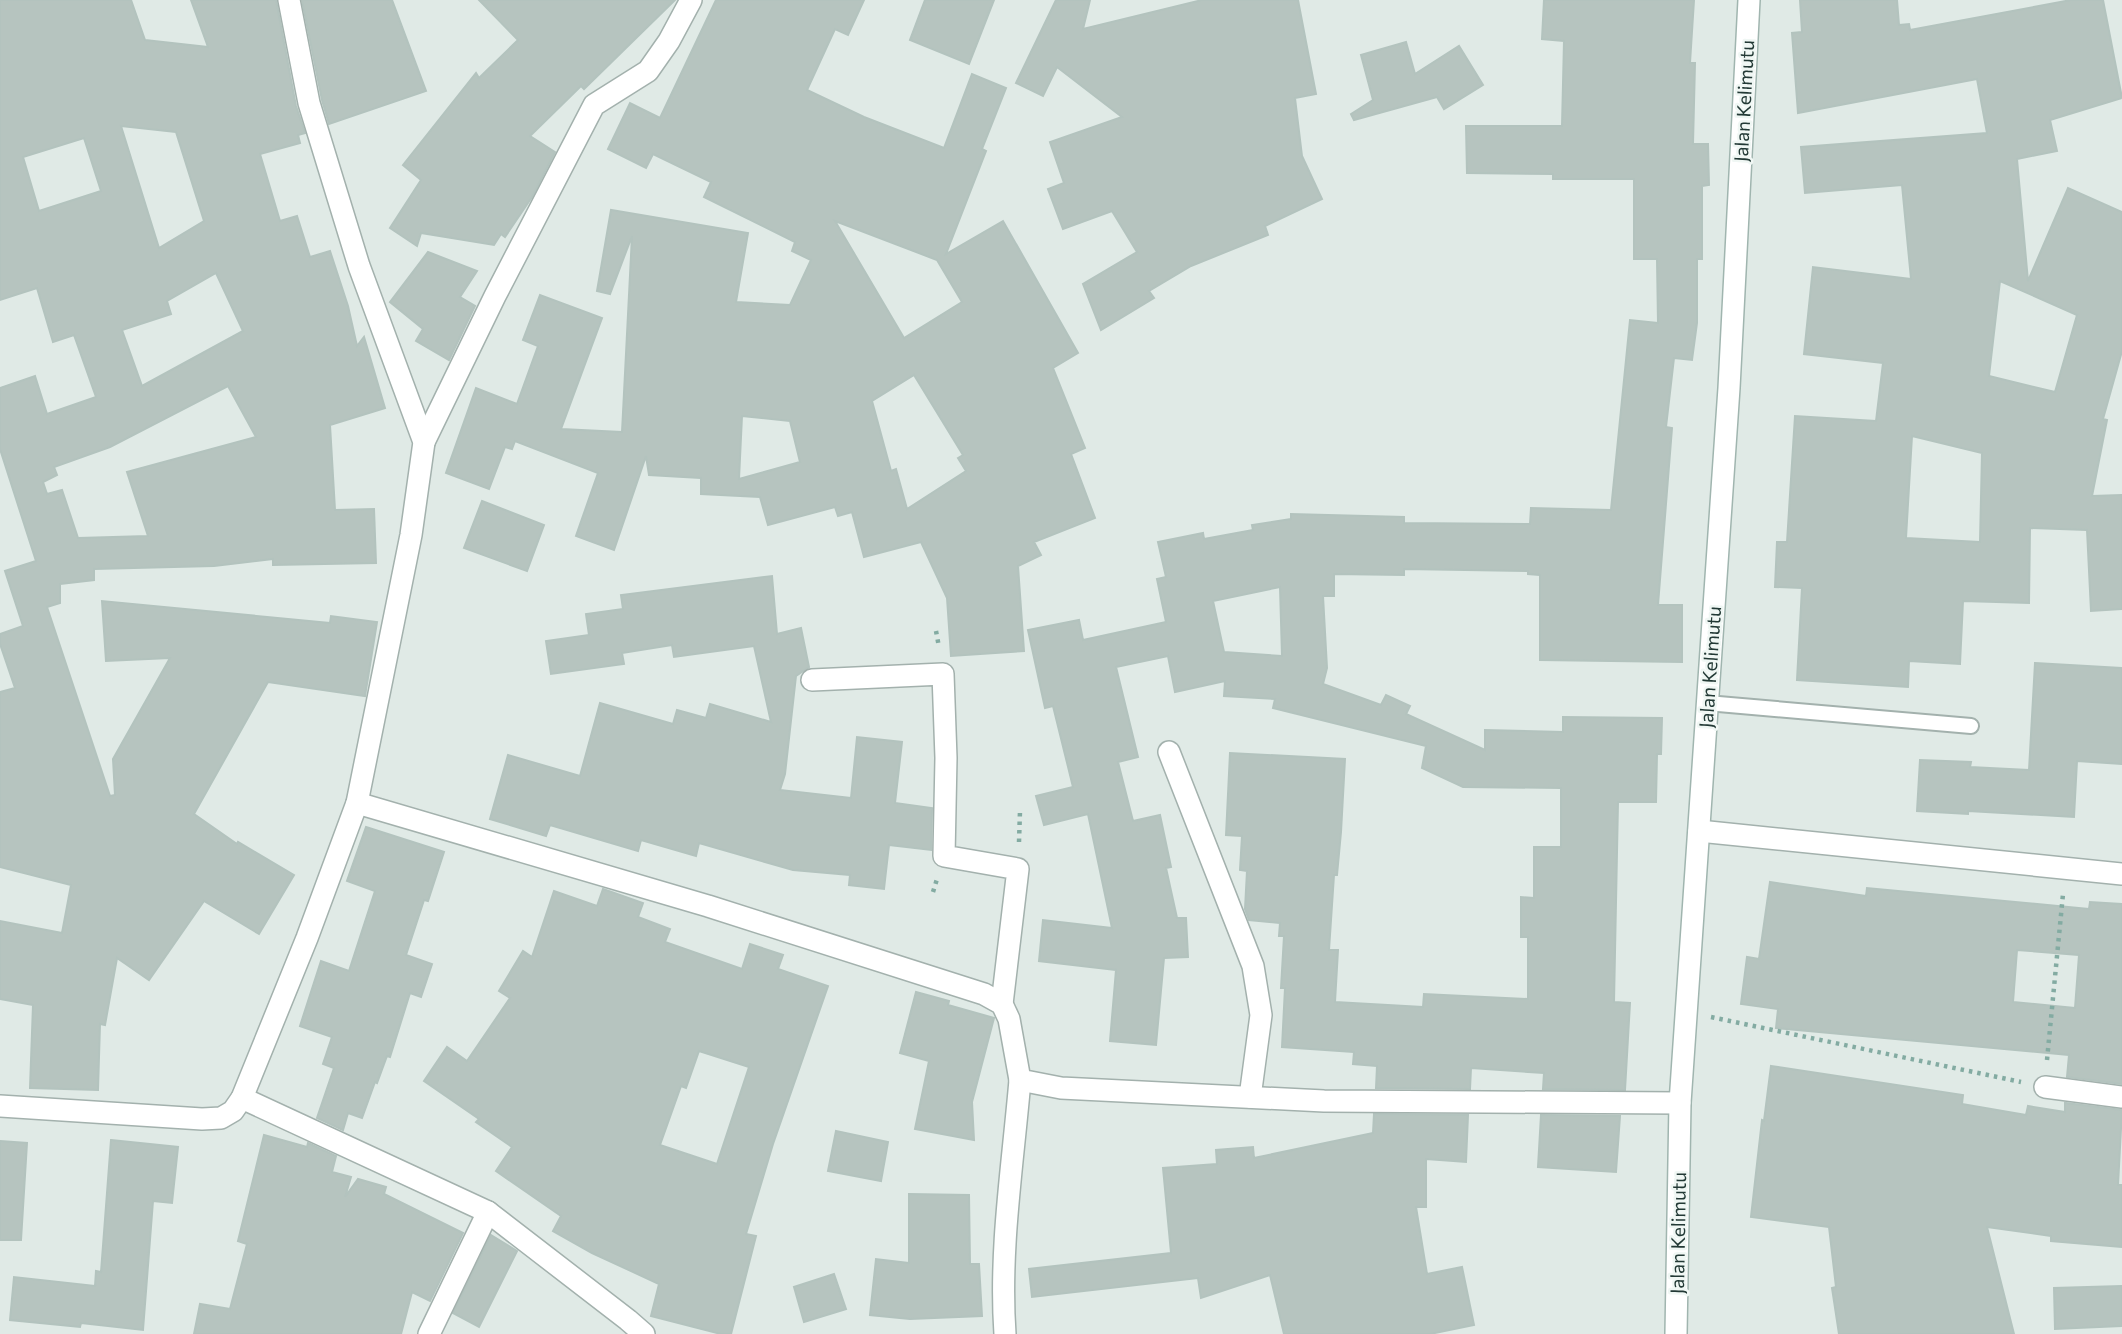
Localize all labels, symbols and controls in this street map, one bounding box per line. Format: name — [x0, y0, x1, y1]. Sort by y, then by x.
street label: Jalan Kelimutu — [1729, 39, 1758, 163]
street label: Jalan Kelimutu — [1694, 605, 1725, 729]
street label: Jalan Kelimutu — [1665, 1172, 1690, 1294]

